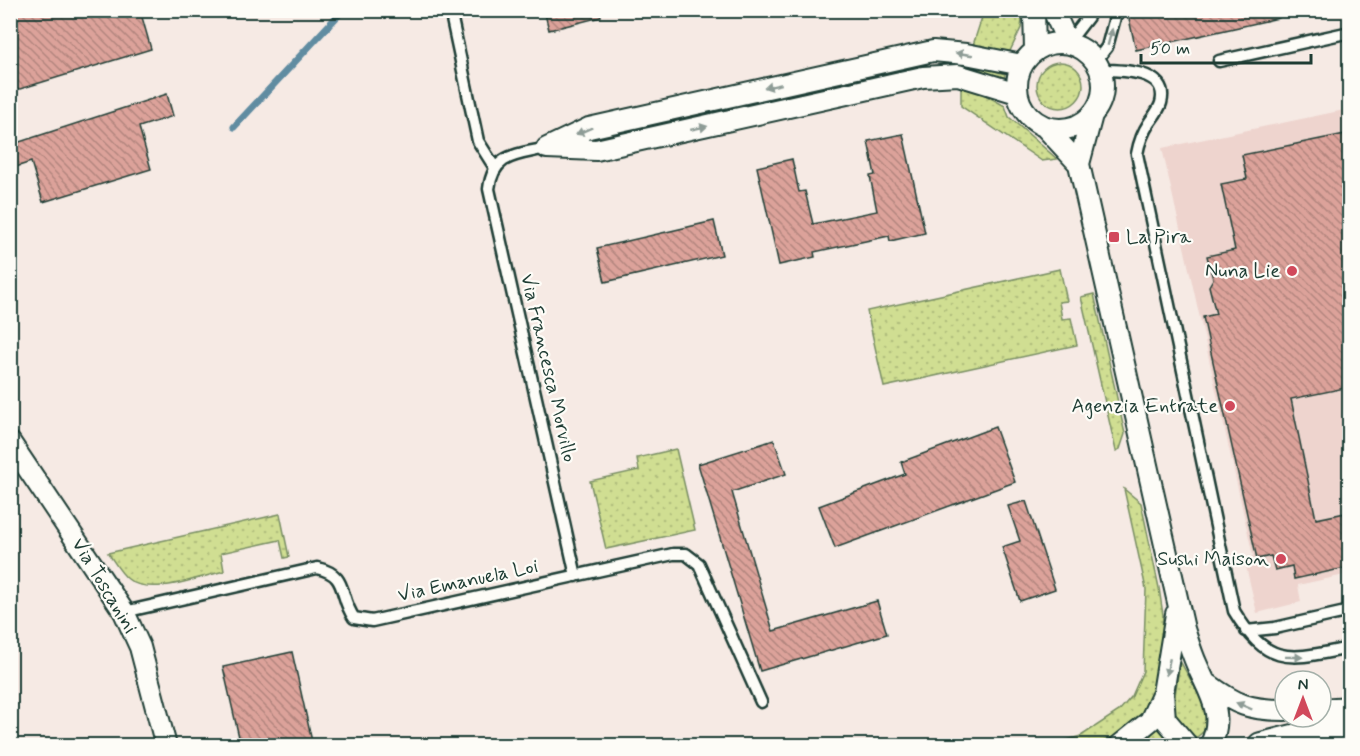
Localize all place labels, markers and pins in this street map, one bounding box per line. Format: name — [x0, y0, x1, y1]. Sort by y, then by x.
place label: La Pira — [1126, 224, 1192, 251]
marker: La Pira — [1107, 230, 1121, 244]
place label: Nuna Lie — [1205, 258, 1280, 285]
marker: Nuna Lie — [1285, 264, 1299, 278]
place label: Agenzia Entrate — [1071, 393, 1218, 420]
marker: Agenzia Entrate — [1223, 399, 1237, 413]
place label: Sushi Maison — [1157, 546, 1269, 573]
marker: Sushi Maison — [1274, 552, 1288, 566]

